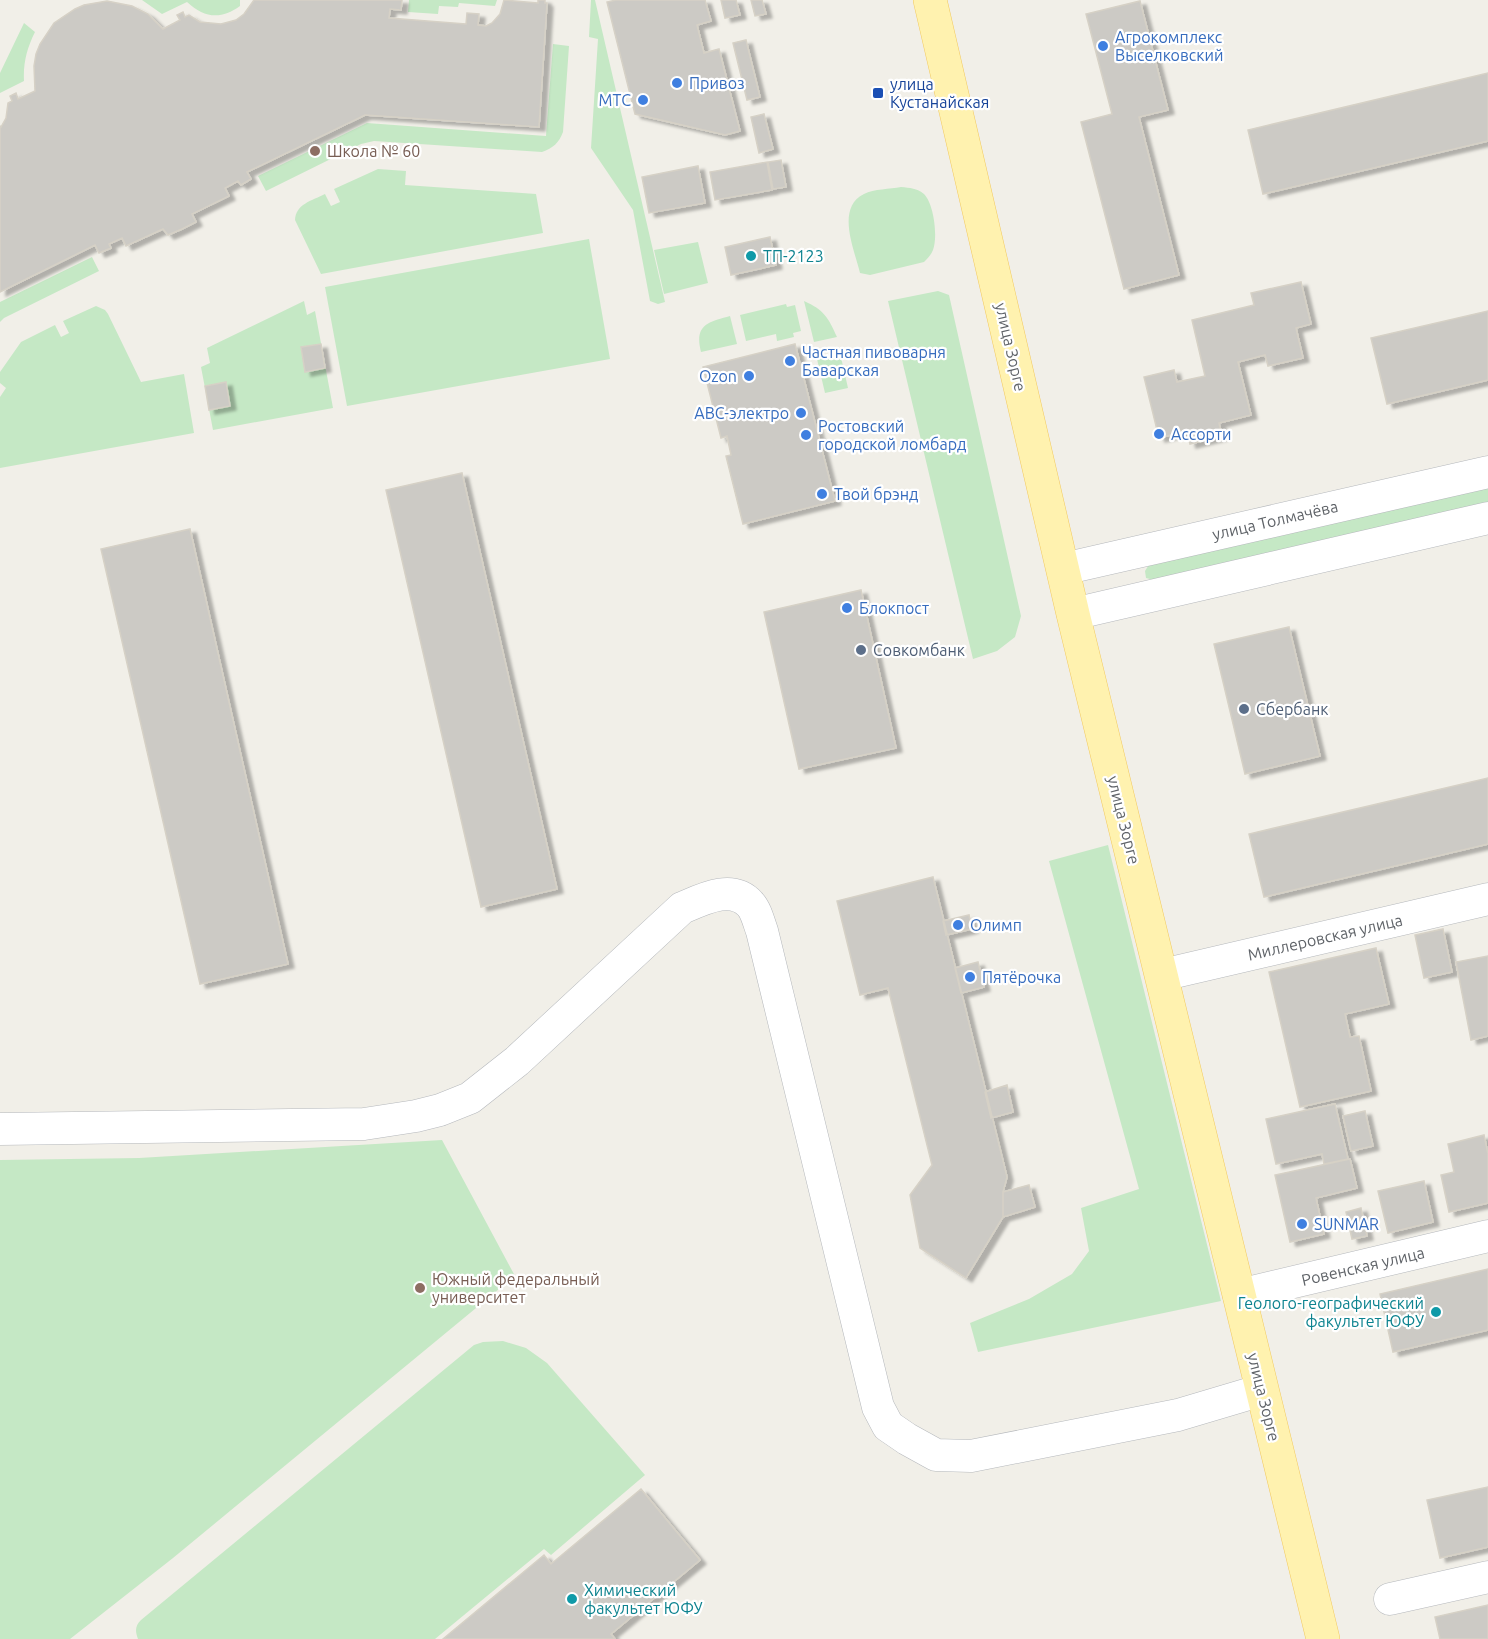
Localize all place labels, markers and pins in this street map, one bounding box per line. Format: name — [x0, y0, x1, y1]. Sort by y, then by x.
place label: Агрокомплекс Выселковский — [1115, 28, 1223, 64]
marker: Агрокомплекс Выселковский — [1096, 39, 1110, 53]
place label: Привоз — [689, 74, 745, 92]
place label: улица Кустанайская — [890, 75, 989, 111]
marker: Привоз — [670, 76, 684, 90]
marker: улица Кустанайская — [871, 86, 885, 100]
place label: МТС — [599, 91, 631, 109]
marker: МТС — [636, 93, 650, 107]
place label: Школа № 60 — [327, 142, 420, 160]
marker: Школа № 60 — [308, 144, 322, 158]
place label: ТП-2123 — [763, 247, 824, 265]
marker: ТП-2123 — [744, 249, 758, 263]
place label: Частная пивоварня Баварская — [802, 343, 946, 379]
marker: Частная пивоварня Баварская — [783, 354, 797, 368]
place label: Ozon — [699, 367, 737, 385]
marker: Ozon — [742, 369, 756, 383]
place label: АВС-электро — [694, 404, 789, 422]
marker: АВС-электро — [794, 406, 808, 420]
place label: Ростовский городской ломбард — [818, 417, 966, 453]
place label: Ассорти — [1171, 425, 1232, 443]
marker: Ассорти — [1152, 427, 1166, 441]
marker: Ростовский городской ломбард — [799, 428, 813, 442]
place label: Твой брэнд — [834, 485, 919, 503]
marker: Твой брэнд — [815, 487, 829, 501]
place label: Блокпост — [859, 599, 929, 617]
marker: Блокпост — [840, 601, 854, 615]
place label: Совкомбанк — [873, 641, 965, 659]
marker: Совкомбанк — [854, 643, 868, 657]
place label: Сбербанк — [1256, 700, 1329, 718]
marker: Сбербанк — [1237, 702, 1251, 716]
place label: Олимп — [970, 916, 1022, 934]
marker: Олимп — [951, 918, 965, 932]
place label: Пятёрочка — [982, 968, 1061, 986]
marker: Пятёрочка — [963, 970, 977, 984]
place label: SUNMAR — [1314, 1215, 1379, 1233]
marker: SUNMAR — [1295, 1217, 1309, 1231]
place label: Южный федеральный университет — [432, 1270, 600, 1306]
marker: Южный федеральный университет — [413, 1281, 427, 1295]
place label: Геолого-географический факультет ЮФУ — [1238, 1294, 1424, 1330]
marker: Геолого-географический факультет ЮФУ — [1429, 1305, 1443, 1319]
place label: Химический факультет ЮФУ — [584, 1581, 703, 1617]
marker: Химический факультет ЮФУ — [565, 1592, 579, 1606]

